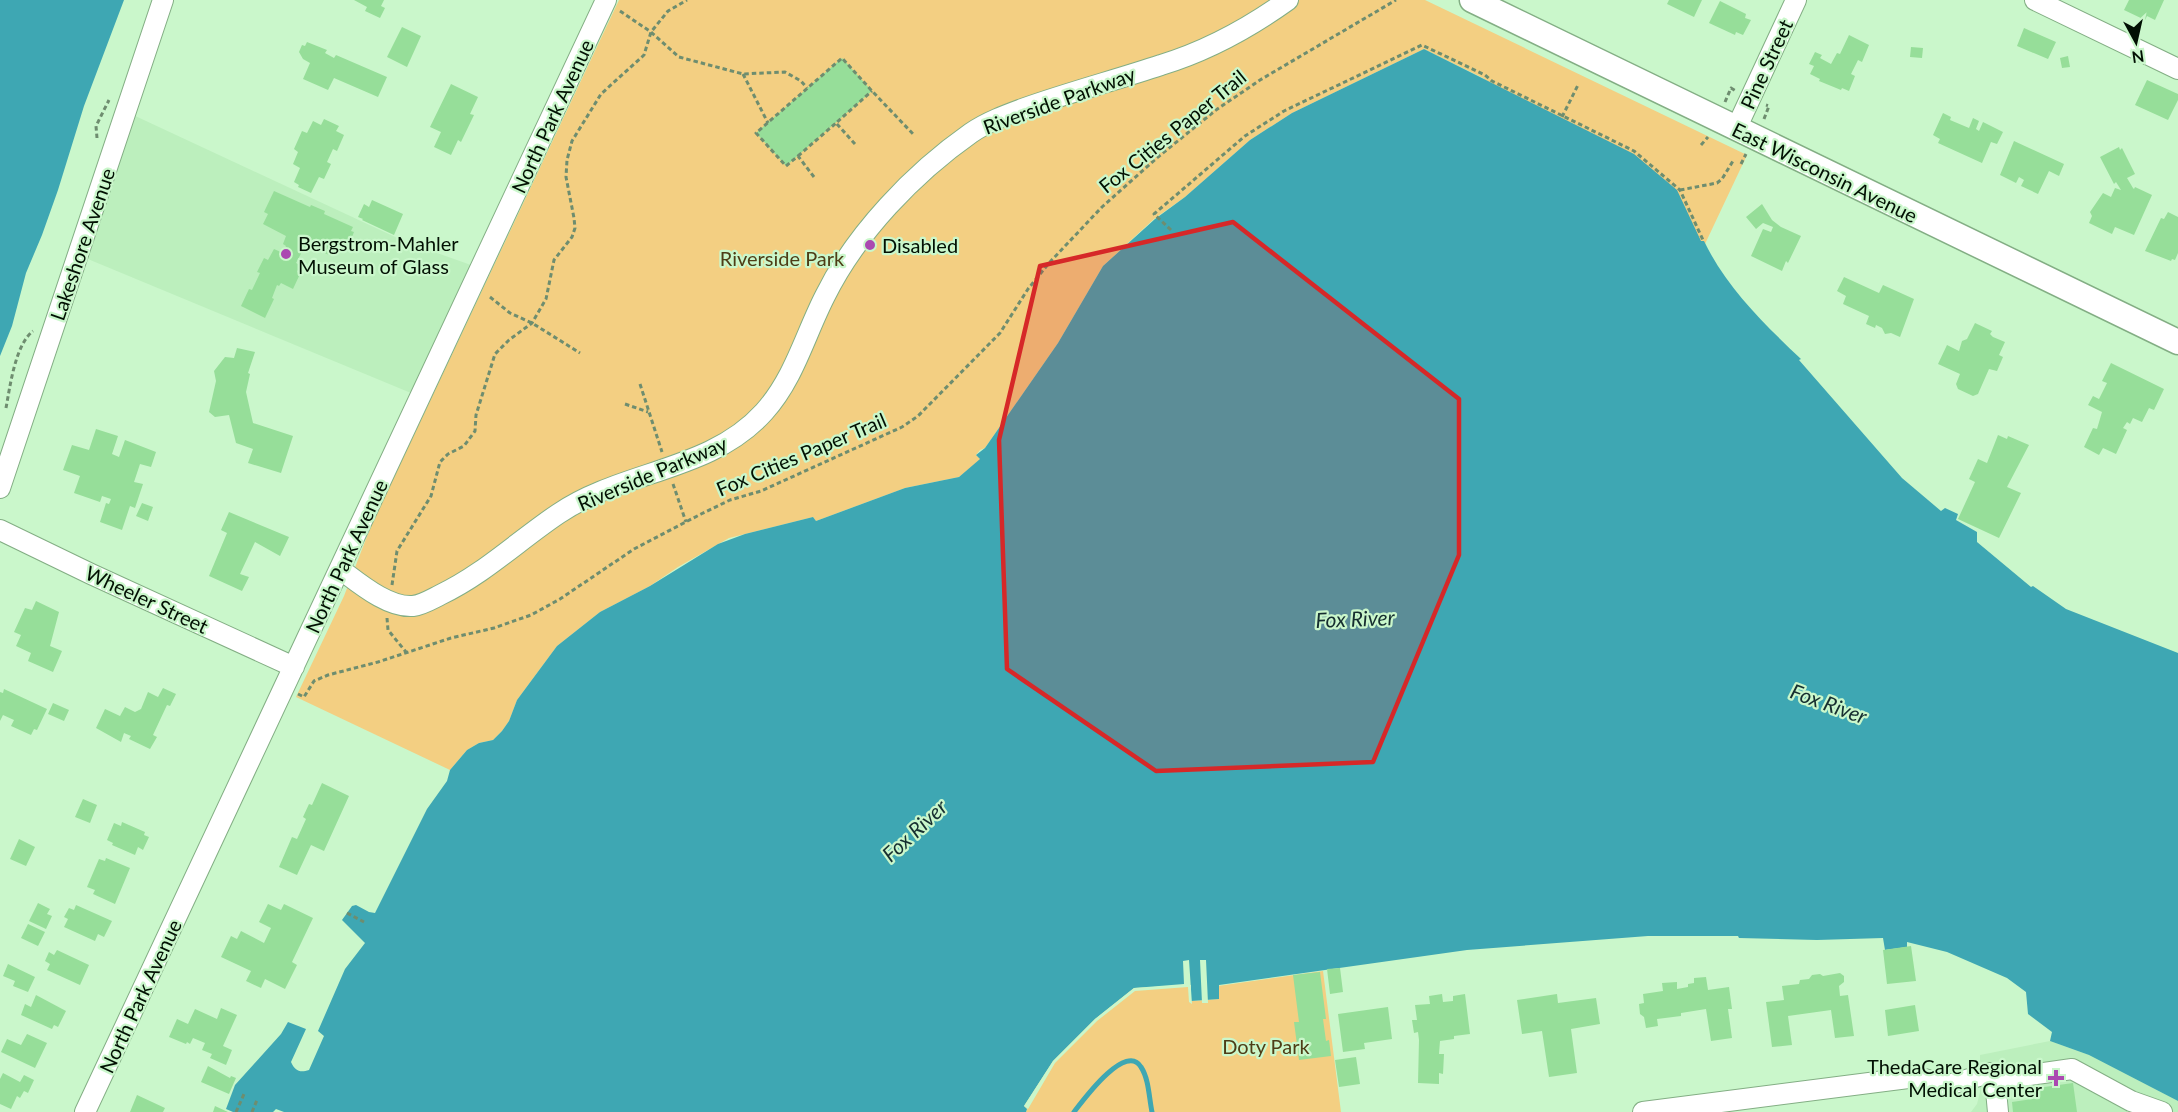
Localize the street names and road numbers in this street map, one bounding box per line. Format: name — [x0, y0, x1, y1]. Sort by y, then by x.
street label: Pine Street — [1735, 15, 1797, 113]
street label: North Park Avenue — [506, 35, 598, 197]
street label: Riverside Parkway — [980, 61, 1139, 139]
street label: Fox Cities Paper Trail — [1094, 64, 1250, 198]
street label: East Wisconsin Avenue — [1728, 117, 1922, 227]
street label: Lakeshore Avenue — [45, 165, 119, 323]
street label: Fox Cities Paper Trail — [712, 407, 890, 501]
street label: Riverside Parkway — [574, 430, 731, 515]
street label: North Park Avenue — [300, 475, 392, 637]
street label: Wheeler Street — [82, 560, 212, 638]
street label: North Park Avenue — [94, 915, 186, 1077]

